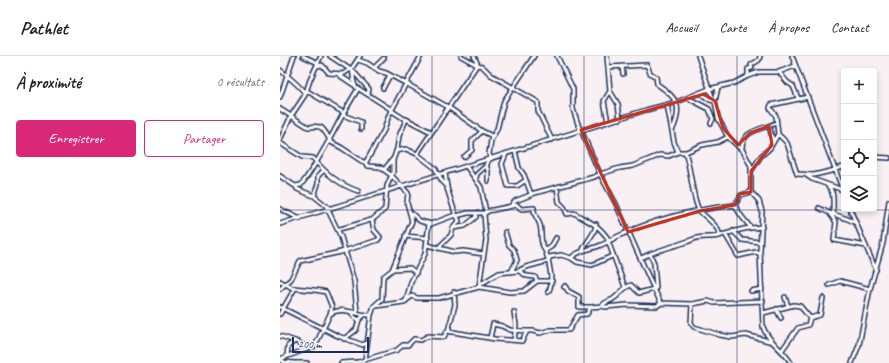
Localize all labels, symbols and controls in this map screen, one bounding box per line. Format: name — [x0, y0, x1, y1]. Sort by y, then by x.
text: Pathlet — [20, 16, 68, 40]
text: Accueil — [666, 19, 697, 36]
text: Carte — [719, 19, 746, 36]
text: À propos — [768, 19, 809, 36]
text: Contact — [831, 19, 869, 36]
map controls — [841, 68, 877, 212]
button: + — [841, 68, 877, 104]
text: À proximité — [16, 72, 81, 93]
text: 0 résultats — [216, 74, 264, 90]
button: − — [841, 104, 877, 140]
button: Enregistrer — [16, 120, 136, 157]
button: Partager — [144, 120, 264, 157]
button: locate — [841, 140, 877, 176]
button: layers — [841, 176, 877, 212]
scale bar — [292, 335, 369, 354]
text: 200 m — [298, 337, 322, 351]

